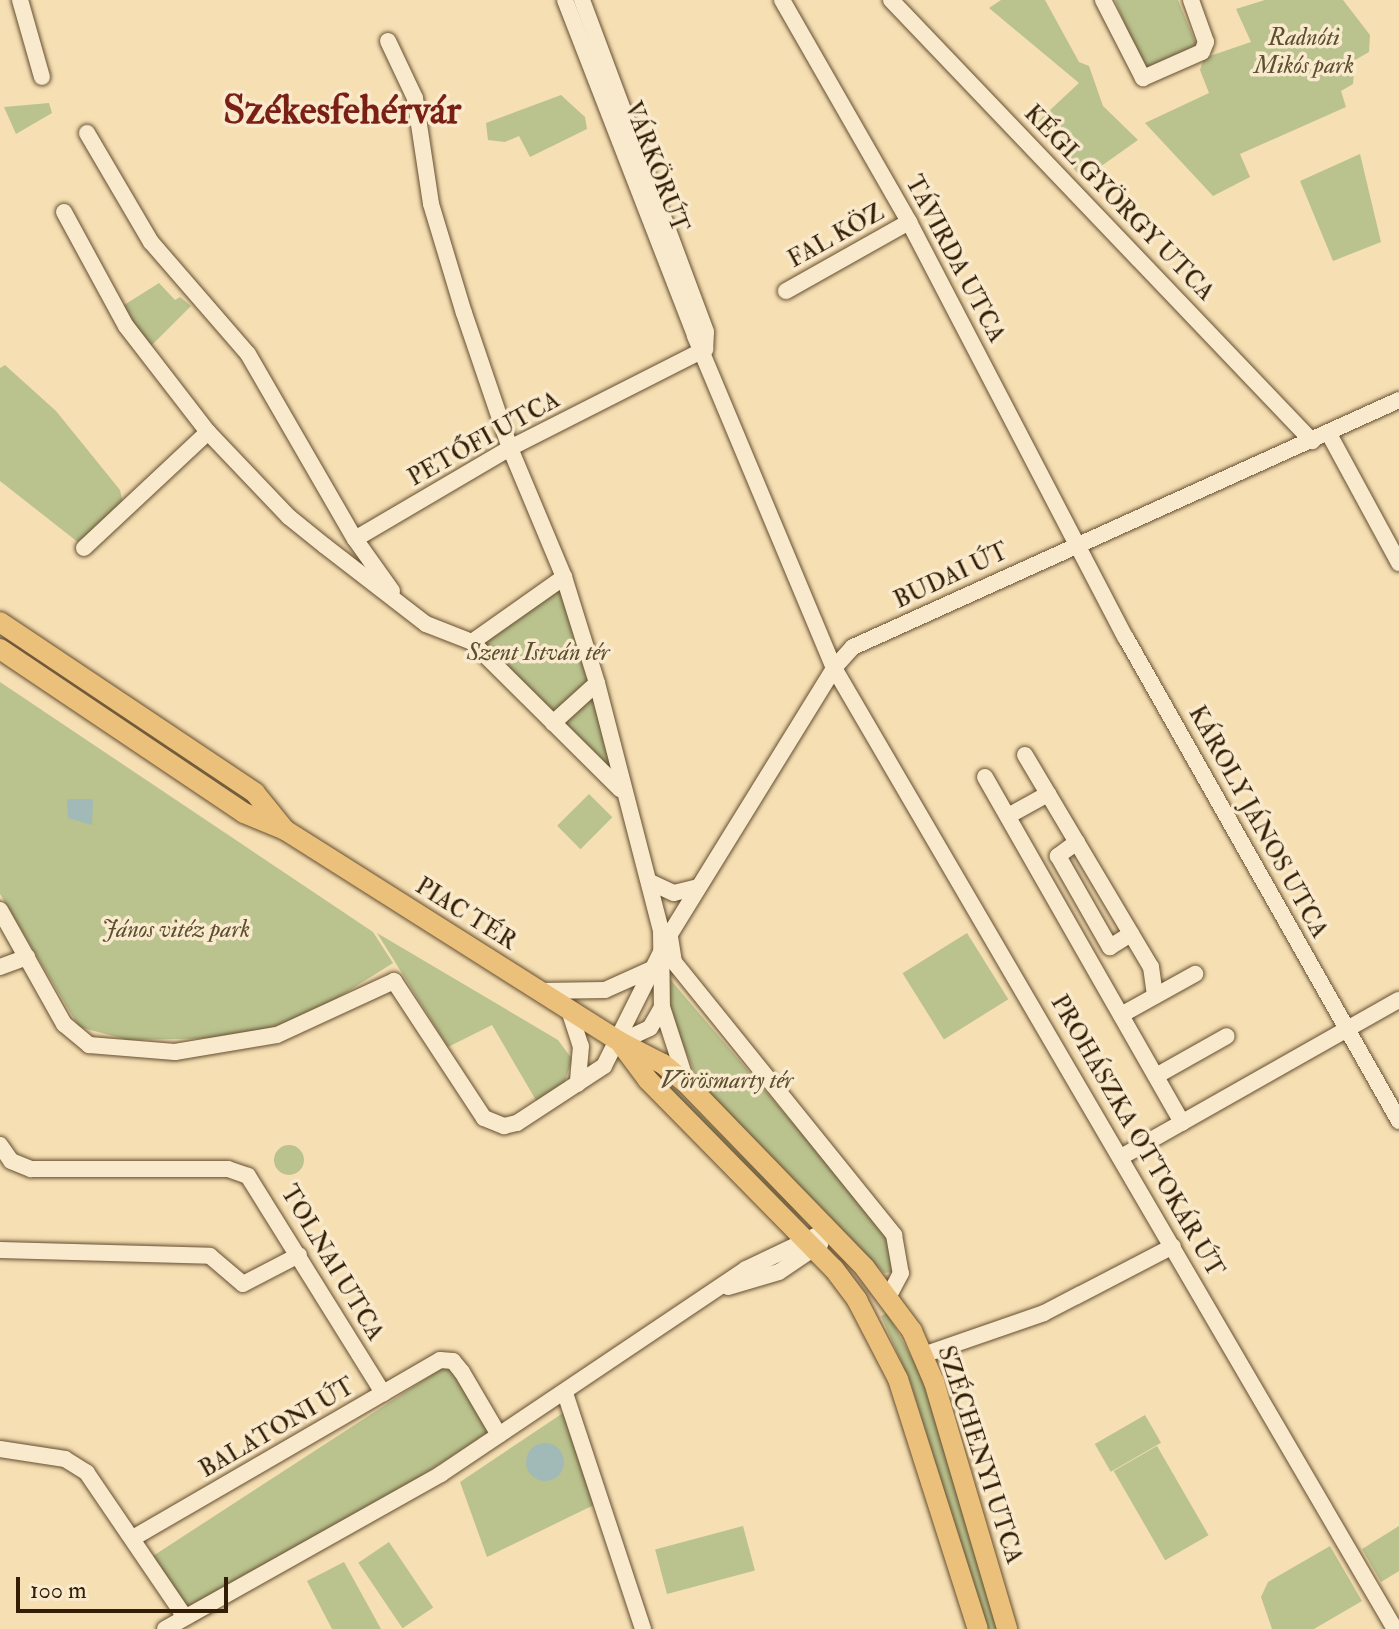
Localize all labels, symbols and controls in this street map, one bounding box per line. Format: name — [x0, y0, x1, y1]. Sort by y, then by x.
park label: Radnóti Mikós park — [1254, 24, 1354, 80]
district label: Székesfehérvár — [223, 87, 461, 135]
street label: VÁRKÖRÚT — [618, 97, 694, 237]
street label: KÉGL GYÖRGY UTCA — [1018, 99, 1220, 307]
street label: TÁVIRDA UTCA — [899, 171, 1011, 347]
street label: FAL KÖZ — [783, 198, 889, 274]
street label: PETŐFI UTCA — [403, 385, 565, 493]
street label: BUDAI ÚT — [889, 537, 1013, 615]
park label: Szent István tér — [467, 639, 609, 667]
street label: KÁROLY JÁNOS UTCA — [1182, 701, 1334, 943]
street label: PIAC TÉR — [410, 872, 522, 956]
park label: János vitéz park — [102, 916, 250, 944]
street label: PROHÁSZKA OTTOKÁR ÚT — [1044, 990, 1230, 1282]
park label: Vörösmarty tér — [661, 1067, 793, 1095]
street label: TOLNAI UTCA — [274, 1180, 390, 1346]
street label: SZÉCHENYI UTCA — [931, 1342, 1029, 1568]
street label: BALATONI ÚT — [194, 1372, 360, 1484]
scale bar — [20, 1561, 232, 1611]
text: 100 m — [30, 1575, 87, 1606]

